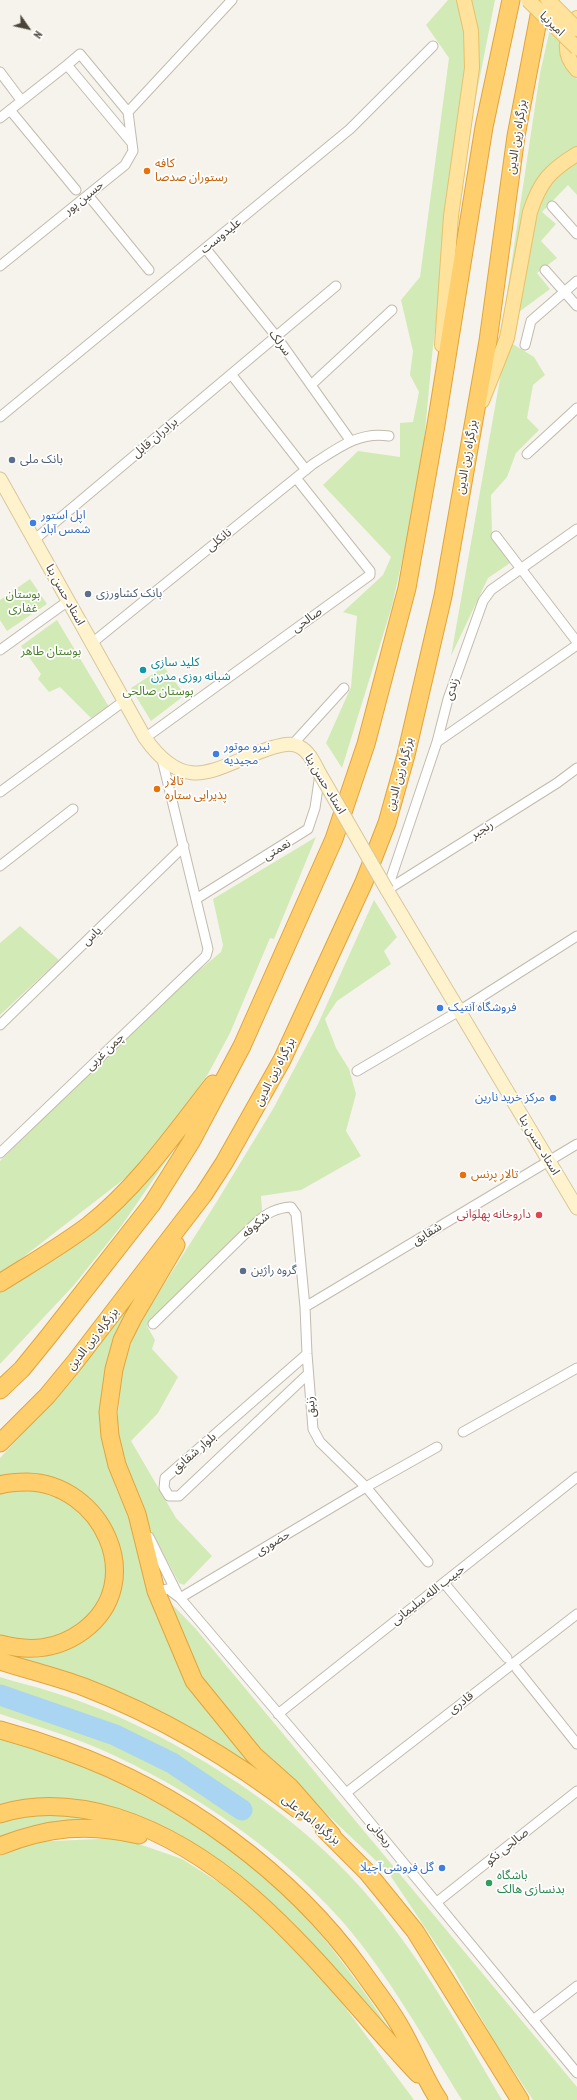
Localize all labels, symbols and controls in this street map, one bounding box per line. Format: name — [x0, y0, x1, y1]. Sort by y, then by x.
north arrow — [8, 8, 48, 48]
street label: امیرنیا — [536, 9, 568, 39]
text: N — [30, 28, 45, 41]
street label: بزرگراه زین الدین — [504, 99, 530, 175]
place label: کافه رستوران صدصا — [155, 157, 228, 185]
marker: کافه رستوران صدصا — [142, 166, 152, 176]
street label: حسین پور — [61, 178, 107, 218]
street label: علیدوست — [198, 215, 244, 257]
street label: سرلک — [266, 327, 294, 359]
street label: برادران قابل — [129, 415, 181, 461]
street label: بزرگراه زین الدین — [453, 419, 481, 495]
place label: بانک ملی — [20, 453, 63, 467]
marker: بانک ملی — [7, 455, 17, 465]
place label: اپل استور شمس آباد — [41, 509, 90, 537]
marker: اپل استور شمس آباد — [28, 518, 38, 528]
street label: نانکلی — [203, 525, 235, 555]
street label: استاد حسن بنا — [42, 562, 88, 628]
place label: بانک کشاورزی — [96, 587, 162, 601]
park label: بوستان غفاری — [6, 588, 40, 616]
marker: بانک کشاورزی — [83, 589, 93, 599]
street label: صالحی — [289, 604, 325, 636]
park label: بوستان طاهر — [21, 645, 81, 659]
place label: کلید سازی شبانه روزی مدرن — [151, 656, 231, 684]
marker: کلید سازی شبانه روزی مدرن — [138, 665, 148, 675]
street label: زندی — [442, 676, 462, 702]
park label: بوستان صالحی — [123, 685, 193, 699]
street label: بزرگراه زین الدین — [383, 736, 417, 812]
place label: نیرو موتور مجیدیه — [224, 740, 270, 768]
marker: نیرو موتور مجیدیه — [211, 749, 221, 759]
street label: استاد حسن بنا — [301, 751, 349, 817]
place label: تالار پذیرایی ستاره — [165, 775, 227, 803]
marker: تالار پذیرایی ستاره — [152, 784, 162, 794]
street label: رنجبر — [468, 818, 496, 842]
street label: نعمتی — [261, 836, 293, 864]
street label: یاس — [79, 923, 105, 949]
place label: فروشگاه آنتیک — [448, 1001, 517, 1015]
marker: فروشگاه آنتیک — [435, 1003, 445, 1013]
street label: چمن غربی — [83, 1030, 127, 1074]
street label: بزرگراه زین الدین — [252, 1035, 298, 1109]
place label: مرکز خرید نارین — [475, 1091, 545, 1105]
marker: مرکز خرید نارین — [548, 1093, 558, 1103]
street label: استاد حسن بنا — [515, 1112, 563, 1178]
place label: تالار پرنس — [471, 1168, 518, 1182]
marker: تالار پرنس — [458, 1170, 468, 1180]
place label: داروخانه پهلوانی — [457, 1208, 531, 1222]
street label: شکوفه — [239, 1209, 273, 1241]
marker: داروخانه پهلوانی — [534, 1210, 544, 1220]
street label: شقایق — [410, 1220, 444, 1248]
place label: گروه راژین — [251, 1264, 297, 1278]
marker: گروه راژین — [238, 1266, 248, 1276]
street label: بزرگراه زین الدین — [64, 1305, 122, 1373]
street label: زنبق — [303, 1396, 319, 1418]
street label: بلوار شقایق — [169, 1430, 219, 1476]
street label: حضوری — [253, 1527, 293, 1559]
street label: حبیب الله سلیمانی — [388, 1562, 468, 1628]
street label: قادری — [445, 1689, 477, 1717]
street label: بزرگراه امام علی — [279, 1792, 343, 1848]
street label: ریحانی — [365, 1818, 395, 1850]
street label: صالحی نکو — [482, 1825, 532, 1869]
place label: گل فروشی آچیلا — [360, 1861, 434, 1875]
marker: گل فروشی آچیلا — [437, 1863, 447, 1873]
place label: باشگاه بدنسازی هالک — [497, 1869, 565, 1897]
marker: باشگاه بدنسازی هالک — [484, 1878, 494, 1888]

